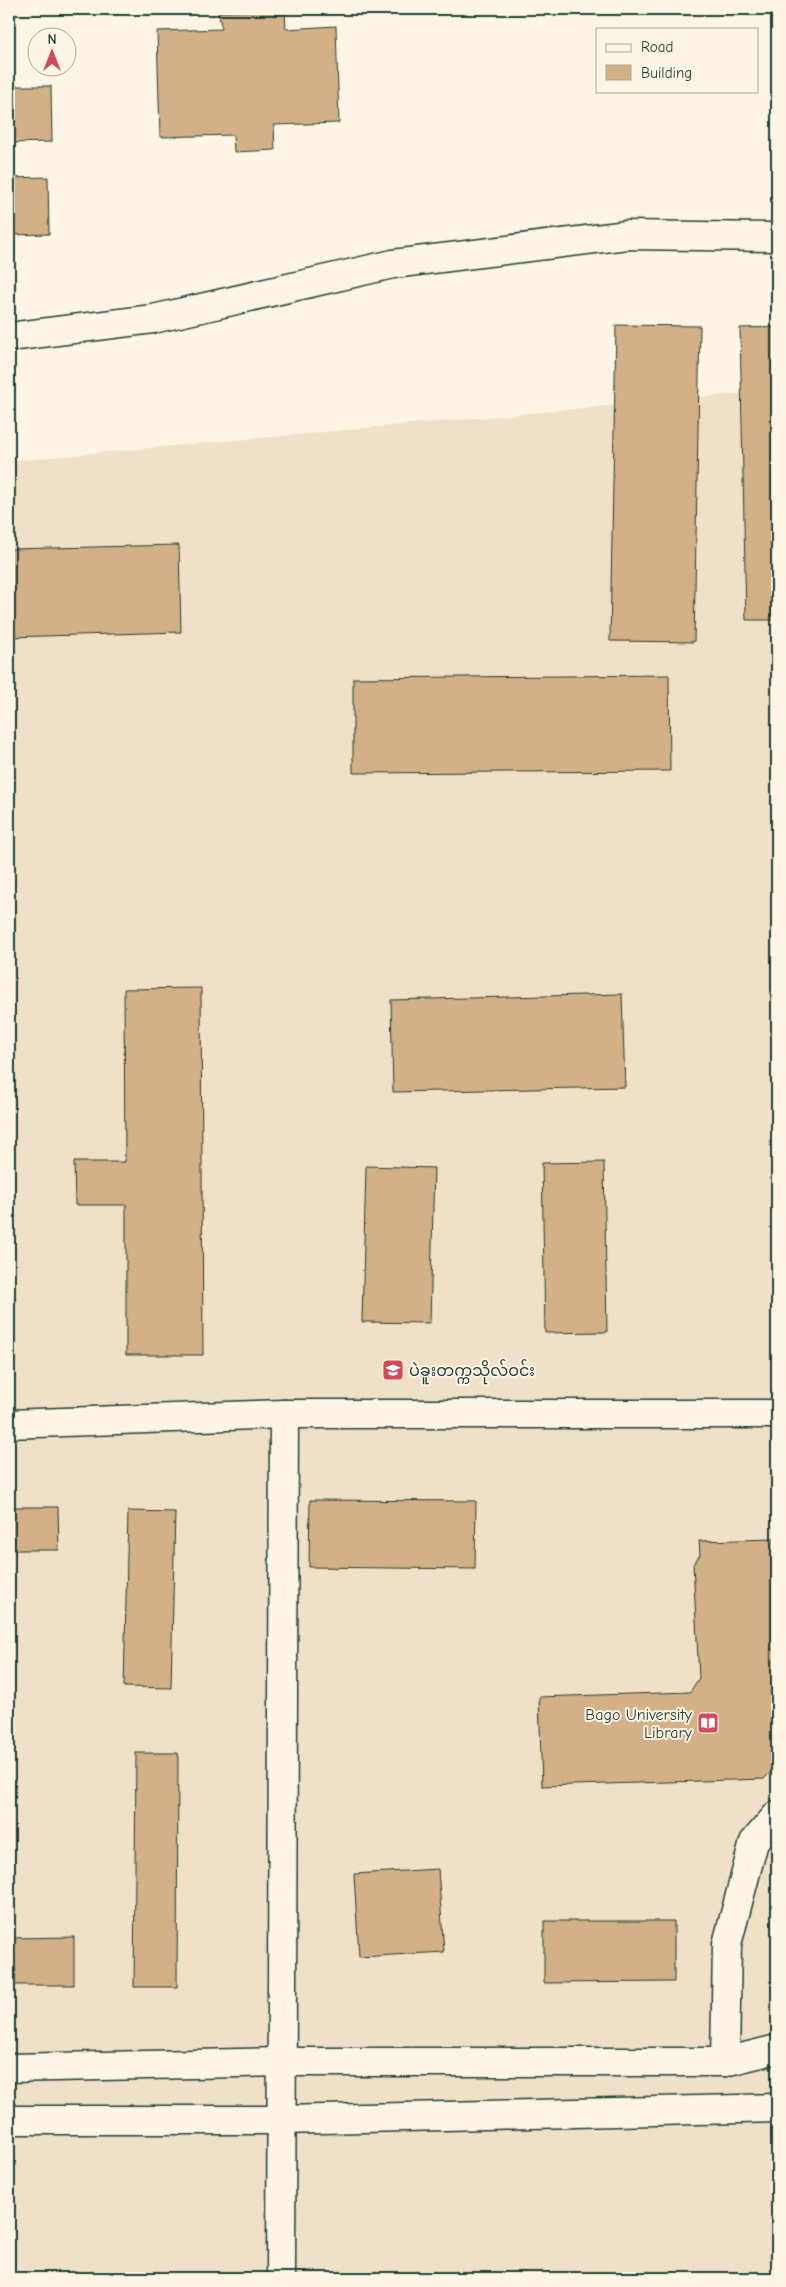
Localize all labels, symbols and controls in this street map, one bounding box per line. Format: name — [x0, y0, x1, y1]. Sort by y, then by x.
north arrow — [28, 28, 78, 78]
legend — [596, 28, 758, 92]
text: N — [47, 31, 57, 48]
text: Road — [641, 38, 673, 56]
text: Building — [641, 64, 692, 82]
school or university icon: ပဲခူးတက္ကသိုလ်ဝင်း — [381, 1358, 405, 1382]
place label: ပဲခူးတက္ကသိုလ်ဝင်း — [409, 1359, 535, 1385]
place label: Bago University Library — [585, 1706, 693, 1742]
library icon: Bago University Library — [696, 1711, 720, 1735]

